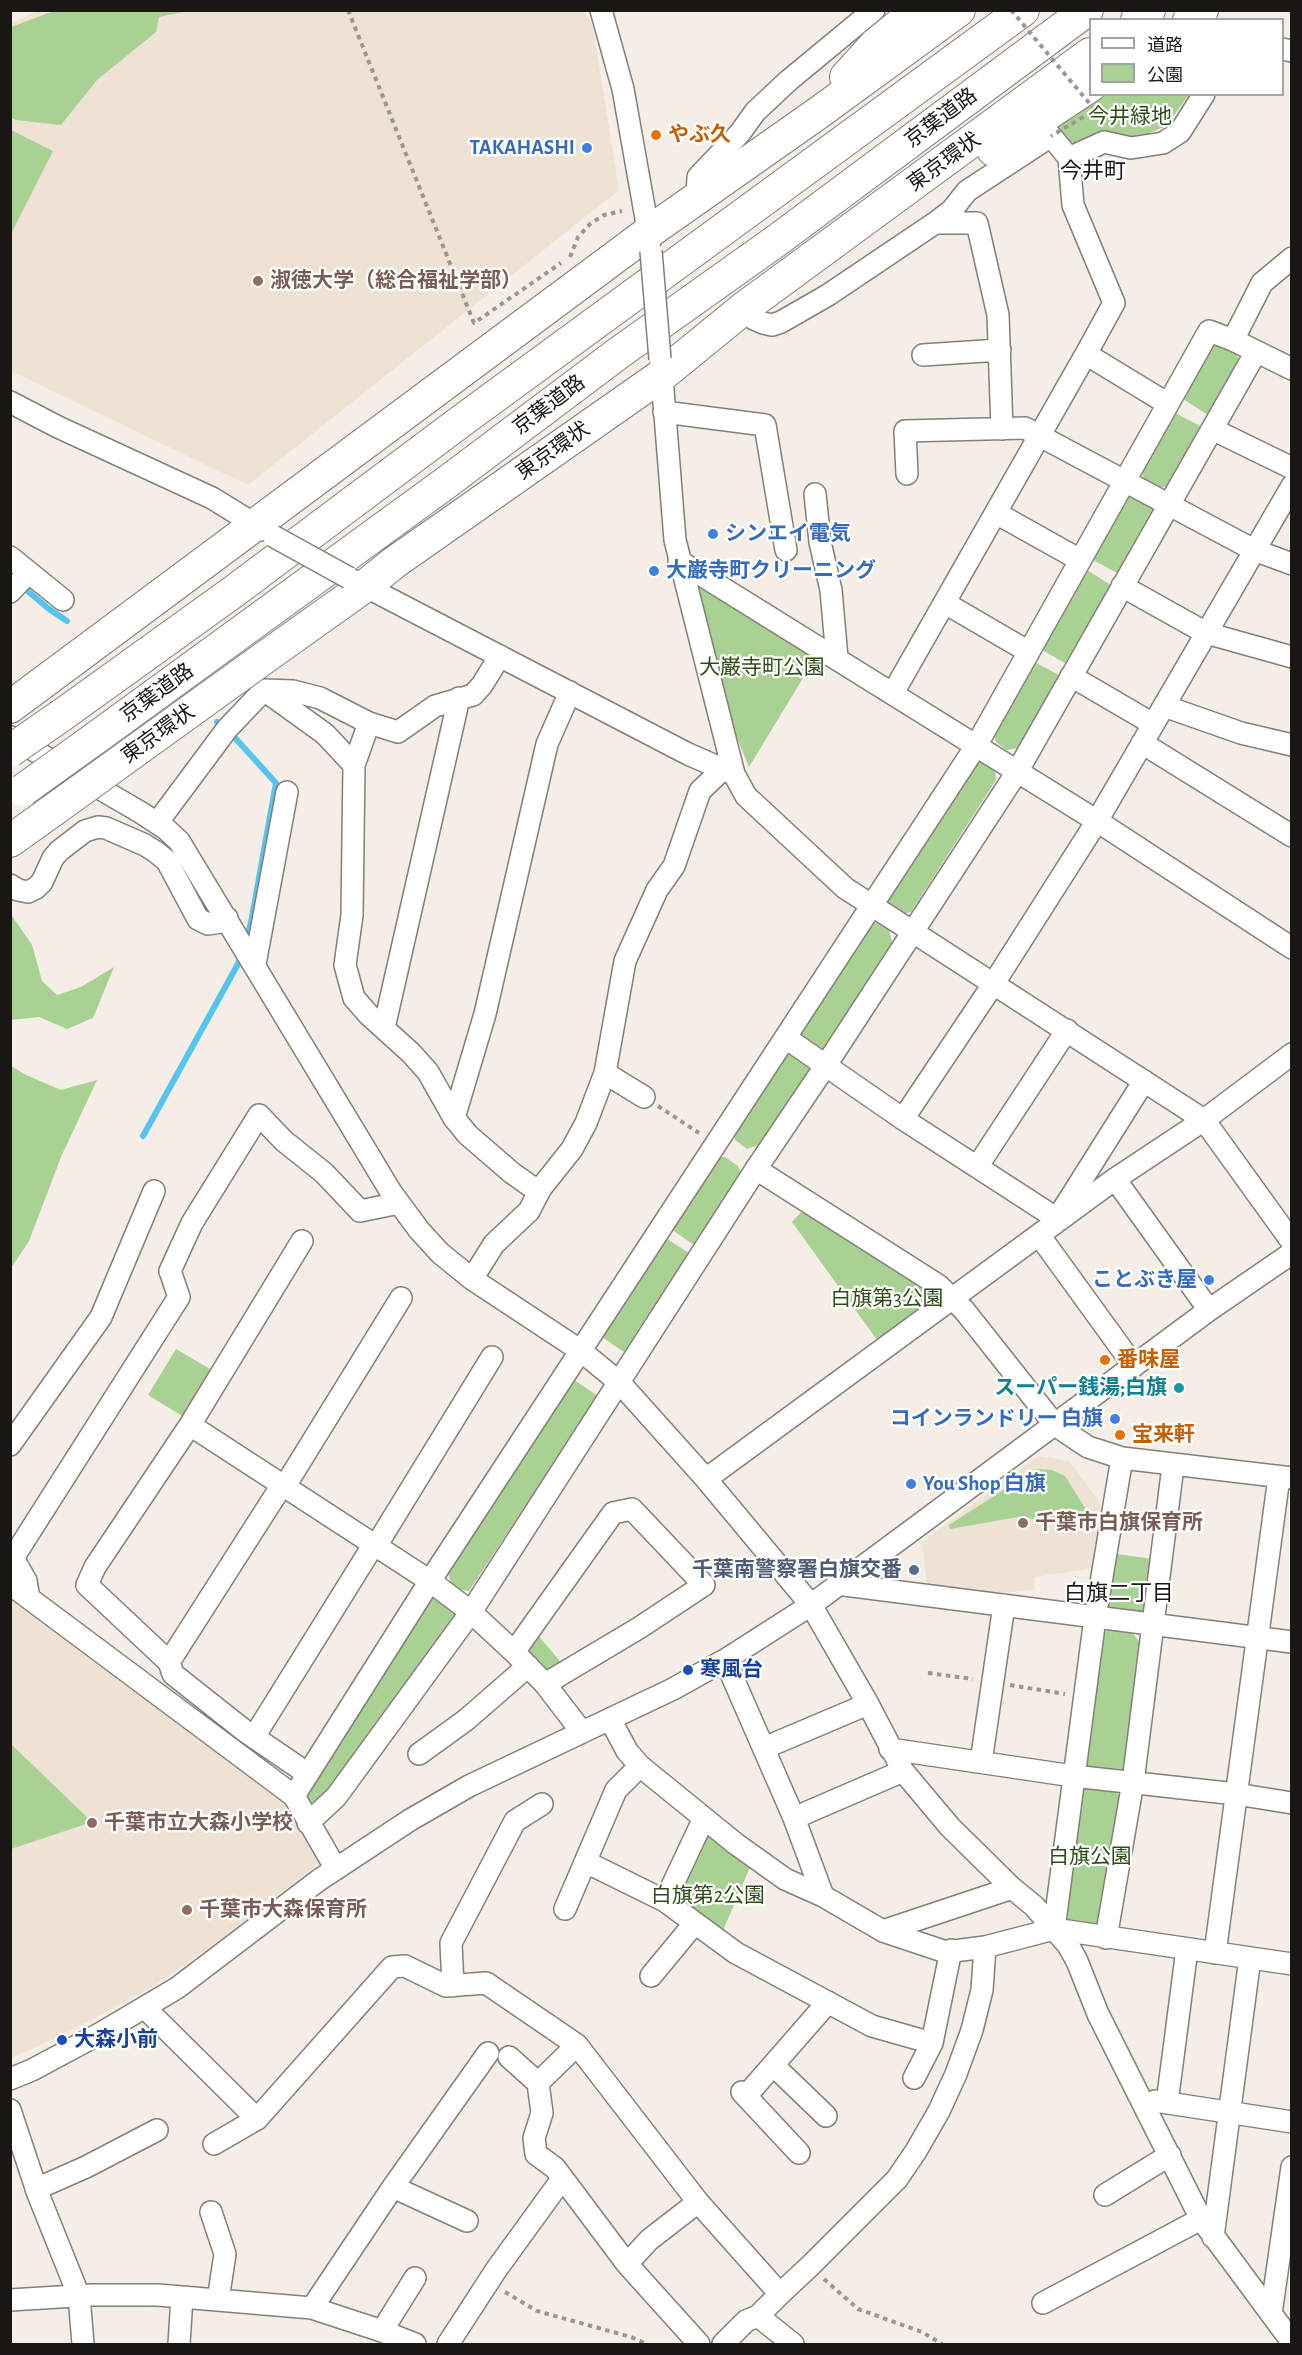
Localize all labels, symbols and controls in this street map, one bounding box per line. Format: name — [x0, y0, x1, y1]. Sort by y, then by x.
legend — [1089, 18, 1284, 96]
text: 道路 — [1147, 37, 1183, 55]
text: 公園 — [1147, 67, 1183, 85]
street label: 京葉道路 — [900, 83, 982, 153]
park label: 今井緑地 — [1088, 104, 1172, 130]
place label: やぶ久 — [668, 122, 731, 148]
street label: 東京環状 — [903, 127, 985, 197]
marker: やぶ久 — [649, 128, 663, 142]
place label: TAKAHASHI — [470, 135, 575, 161]
marker: TAKAHASHI — [580, 141, 594, 155]
district label: 今井町 — [1060, 158, 1126, 184]
place label: 淑徳大学（総合福祉学部） — [270, 268, 522, 294]
marker: 淑徳大学（総合福祉学部） — [251, 274, 265, 288]
street label: 京葉道路 — [508, 370, 590, 440]
street label: 東京環状 — [511, 417, 595, 485]
place label: シンエイ電気 — [725, 521, 851, 547]
marker: シンエイ電気 — [706, 527, 720, 541]
place label: 大巌寺町クリーニング — [666, 558, 876, 584]
marker: 大巌寺町クリーニング — [647, 564, 661, 578]
park label: 大巌寺町公園 — [699, 655, 825, 681]
street label: 京葉道路 — [116, 658, 198, 728]
street label: 東京環状 — [117, 699, 199, 769]
place label: ことぶき屋 — [1092, 1267, 1197, 1293]
marker: ことぶき屋 — [1202, 1273, 1216, 1287]
park label: 白旗第3公園 — [830, 1286, 944, 1312]
place label: 番味屋 — [1117, 1347, 1180, 1373]
marker: 番味屋 — [1098, 1353, 1112, 1367]
place label: スーパー銭湯;白旗 — [994, 1375, 1167, 1401]
marker: スーパー銭湯;白旗 — [1172, 1381, 1186, 1395]
place label: コインランドリー 白旗 — [890, 1406, 1103, 1432]
marker: コインランドリー 白旗 — [1108, 1412, 1122, 1426]
place label: 宝来軒 — [1132, 1422, 1195, 1448]
marker: 宝来軒 — [1113, 1428, 1127, 1442]
place label: You Shop 白旗 — [923, 1471, 1046, 1497]
marker: You Shop 白旗 — [904, 1477, 918, 1491]
place label: 千葉市白旗保育所 — [1035, 1510, 1203, 1536]
marker: 千葉市白旗保育所 — [1016, 1516, 1030, 1530]
place label: 千葉南警察署白旗交番 — [692, 1557, 902, 1583]
marker: 千葉南警察署白旗交番 — [907, 1563, 921, 1577]
district label: 白旗二丁目 — [1064, 1580, 1174, 1606]
place label: 寒風台 — [700, 1657, 763, 1683]
marker: 寒風台 — [681, 1663, 695, 1677]
place label: 千葉市立大森小学校 — [104, 1810, 293, 1836]
marker: 千葉市立大森小学校 — [85, 1816, 99, 1830]
park label: 白旗公園 — [1048, 1844, 1132, 1870]
park label: 白旗第2公園 — [651, 1883, 765, 1909]
place label: 千葉市大森保育所 — [199, 1897, 367, 1923]
marker: 千葉市大森保育所 — [180, 1903, 194, 1917]
place label: 大森小前 — [74, 2027, 158, 2053]
marker: 大森小前 — [55, 2033, 69, 2047]

